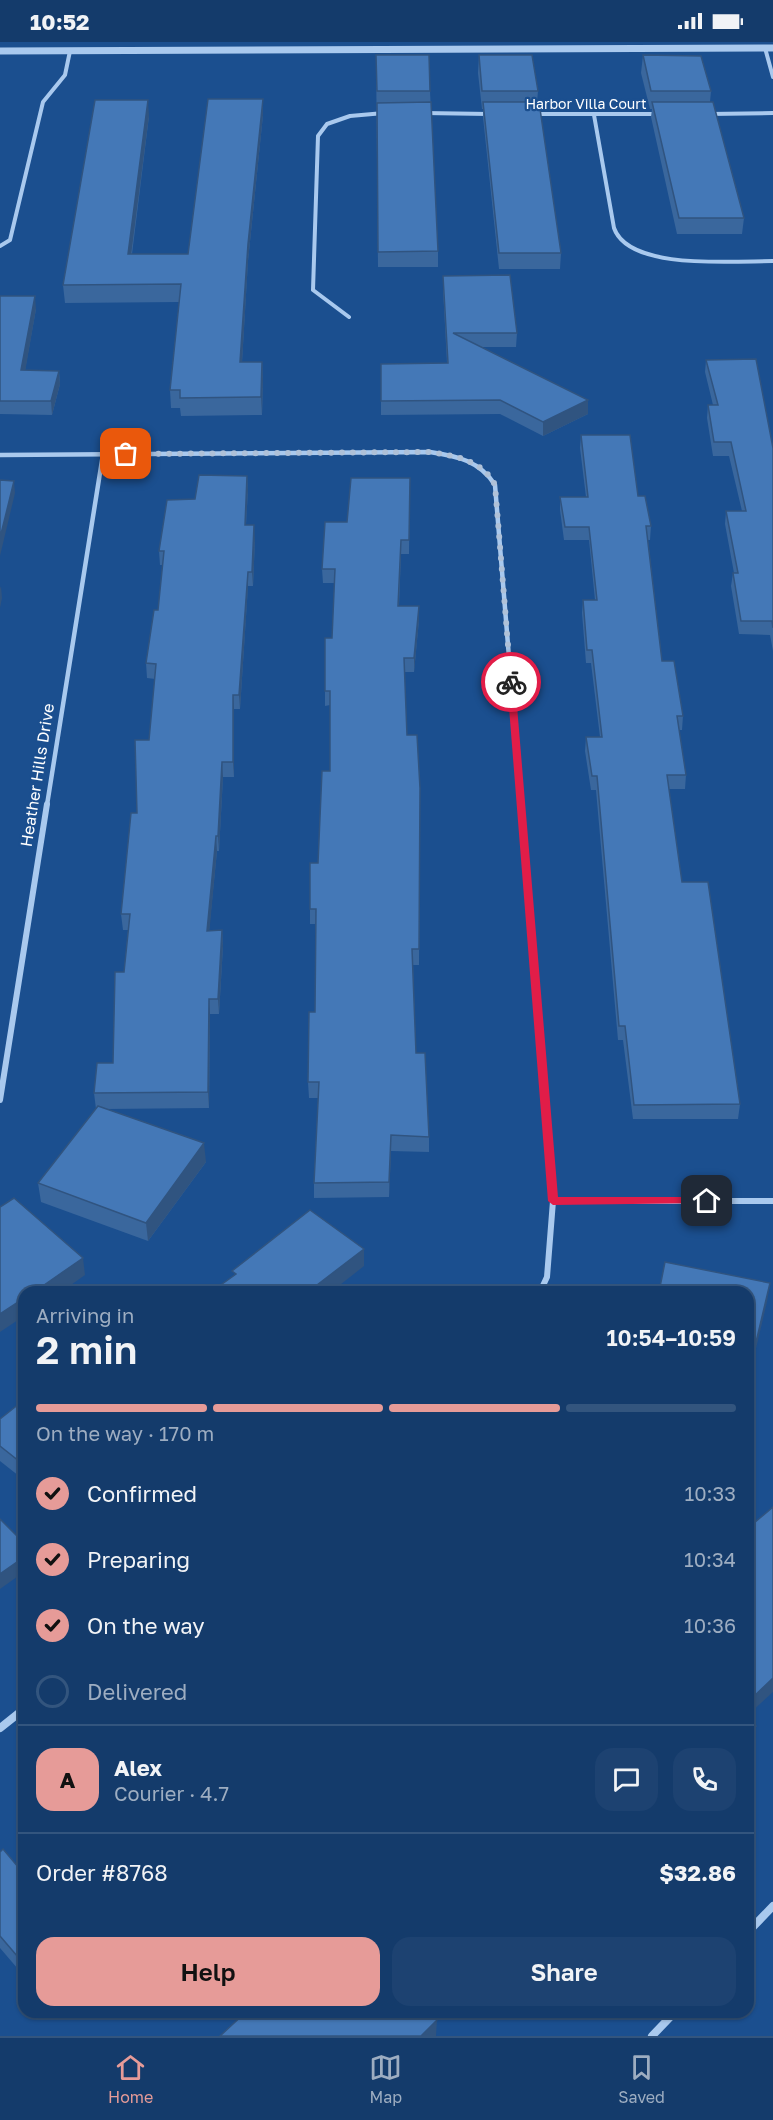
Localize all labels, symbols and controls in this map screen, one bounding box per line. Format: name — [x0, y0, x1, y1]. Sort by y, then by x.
text: 10:52 — [30, 8, 90, 35]
street label: Harbor Villa Court — [525, 95, 647, 112]
pin — [100, 428, 151, 479]
icon: bag — [109, 437, 142, 470]
courier — [481, 652, 541, 712]
icon: bike — [495, 666, 528, 699]
street label: Heather Hills Drive — [16, 702, 58, 848]
pin — [681, 1175, 732, 1226]
icon: home — [690, 1184, 723, 1217]
text: Arriving in — [36, 1303, 134, 1327]
text: 10:54–10:59 — [607, 1324, 736, 1351]
text: 2 min — [36, 1326, 137, 1373]
text: On the way · 170 m — [36, 1421, 214, 1445]
icon: check — [36, 1477, 69, 1510]
text: Confirmed — [87, 1480, 197, 1507]
text: 10:33 — [685, 1481, 736, 1505]
icon: check — [36, 1543, 69, 1576]
text: Preparing — [87, 1546, 190, 1573]
text: 10:34 — [684, 1547, 736, 1571]
icon: check — [36, 1609, 69, 1642]
text: On the way — [87, 1612, 205, 1639]
text: 10:36 — [684, 1613, 736, 1637]
text: Delivered — [87, 1678, 187, 1705]
button: chat — [595, 1748, 658, 1811]
button: phone — [673, 1748, 736, 1811]
text: Alex — [114, 1754, 162, 1781]
text: A — [60, 1766, 75, 1793]
text: Courier · 4.7 — [114, 1781, 229, 1805]
text: Order #8768 — [36, 1859, 168, 1886]
text: $32.86 — [659, 1859, 736, 1886]
button: Help — [36, 1937, 380, 2006]
button: Share — [392, 1937, 736, 2006]
tab: Home — [108, 2051, 153, 2107]
tab: Map — [369, 2051, 402, 2107]
tab: Saved — [618, 2051, 665, 2107]

